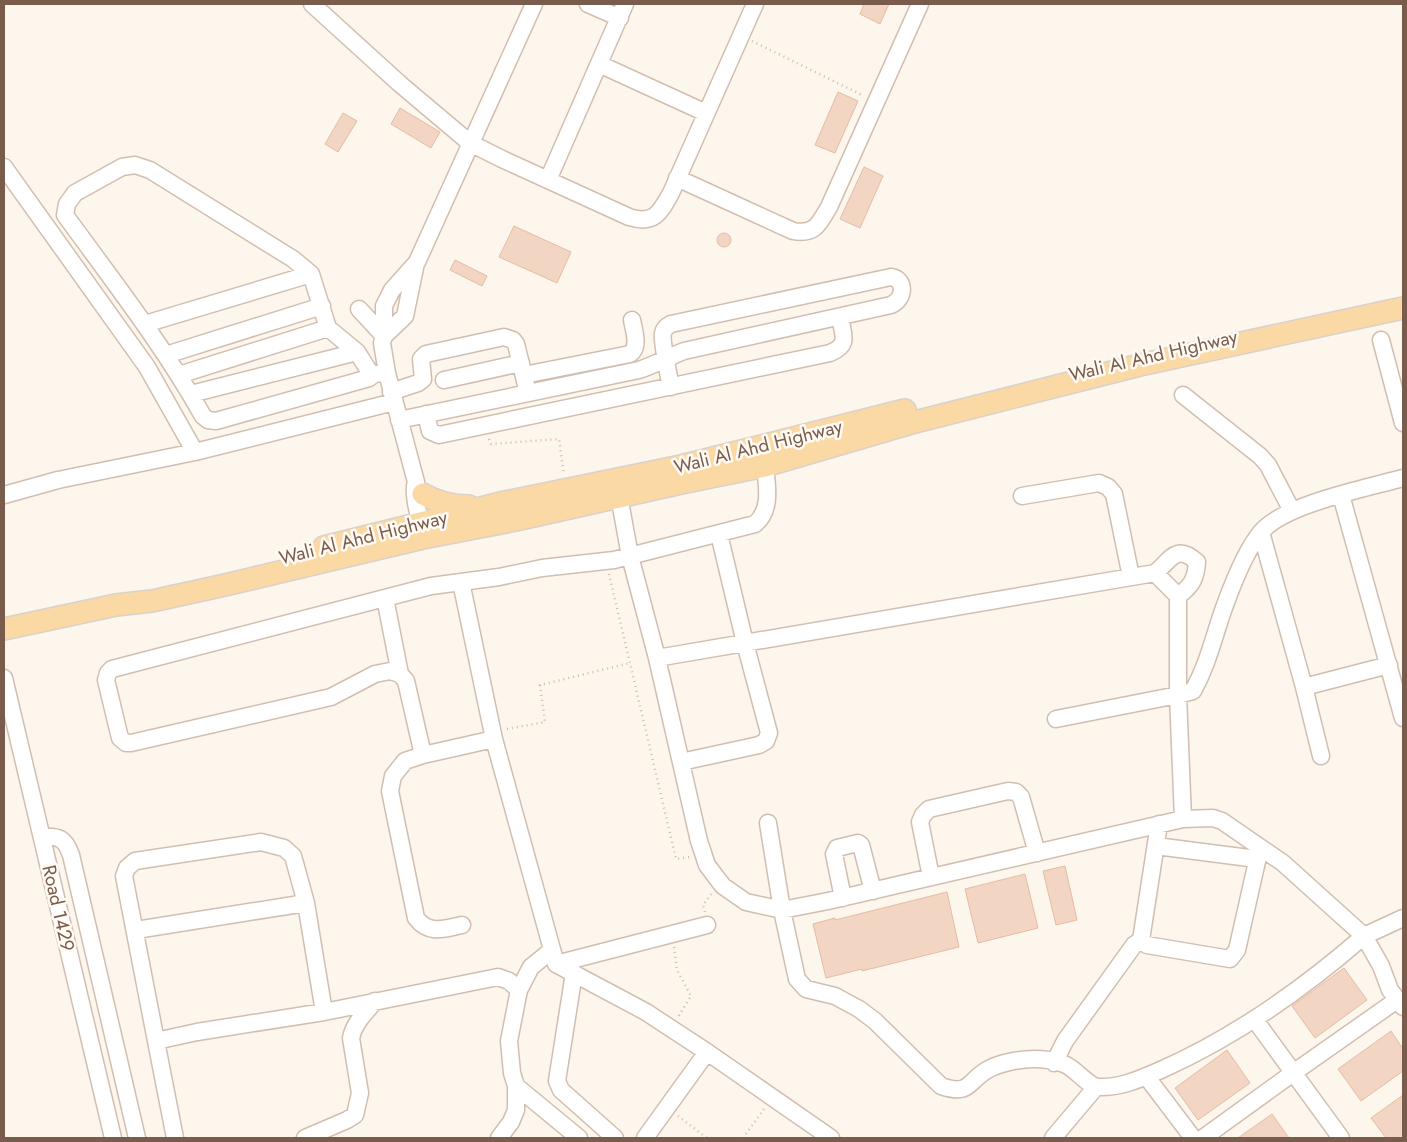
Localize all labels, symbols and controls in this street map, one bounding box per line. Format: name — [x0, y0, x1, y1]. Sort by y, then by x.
street label: Wali Al Ahd Highway — [1066, 323, 1241, 388]
street label: Wali Al Ahd Highway — [671, 412, 846, 480]
street label: Wali Al Ahd Highway — [276, 503, 451, 571]
street label: Road 1429 — [35, 862, 82, 954]

